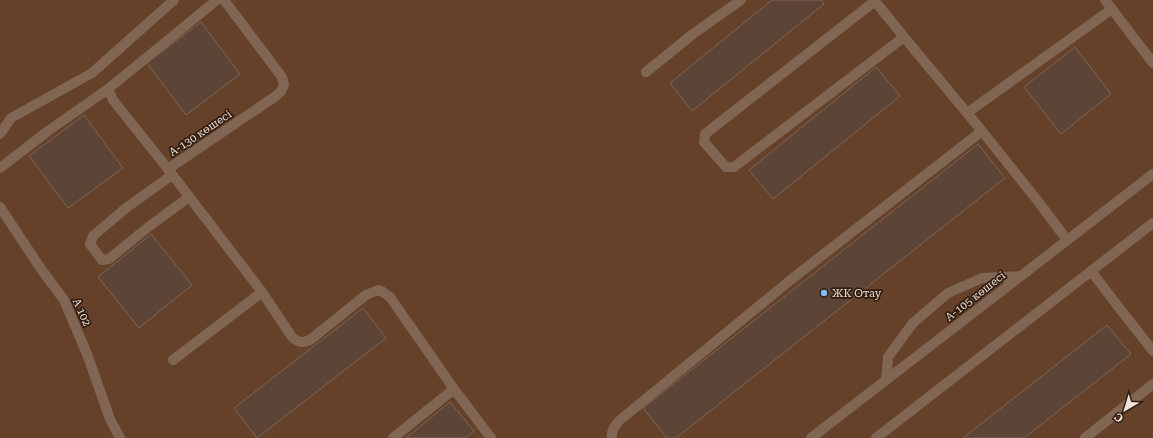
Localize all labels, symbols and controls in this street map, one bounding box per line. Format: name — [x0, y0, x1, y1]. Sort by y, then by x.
street label: А-130 көшесі — [167, 107, 234, 159]
street label: А-105 көшесі — [943, 269, 1008, 324]
place label: ЖК Отау — [832, 287, 882, 300]
marker: ЖК Отау — [819, 288, 829, 298]
street label: А 102 — [70, 296, 93, 328]
north arrow — [1105, 390, 1145, 430]
text: С — [1112, 410, 1126, 425]

